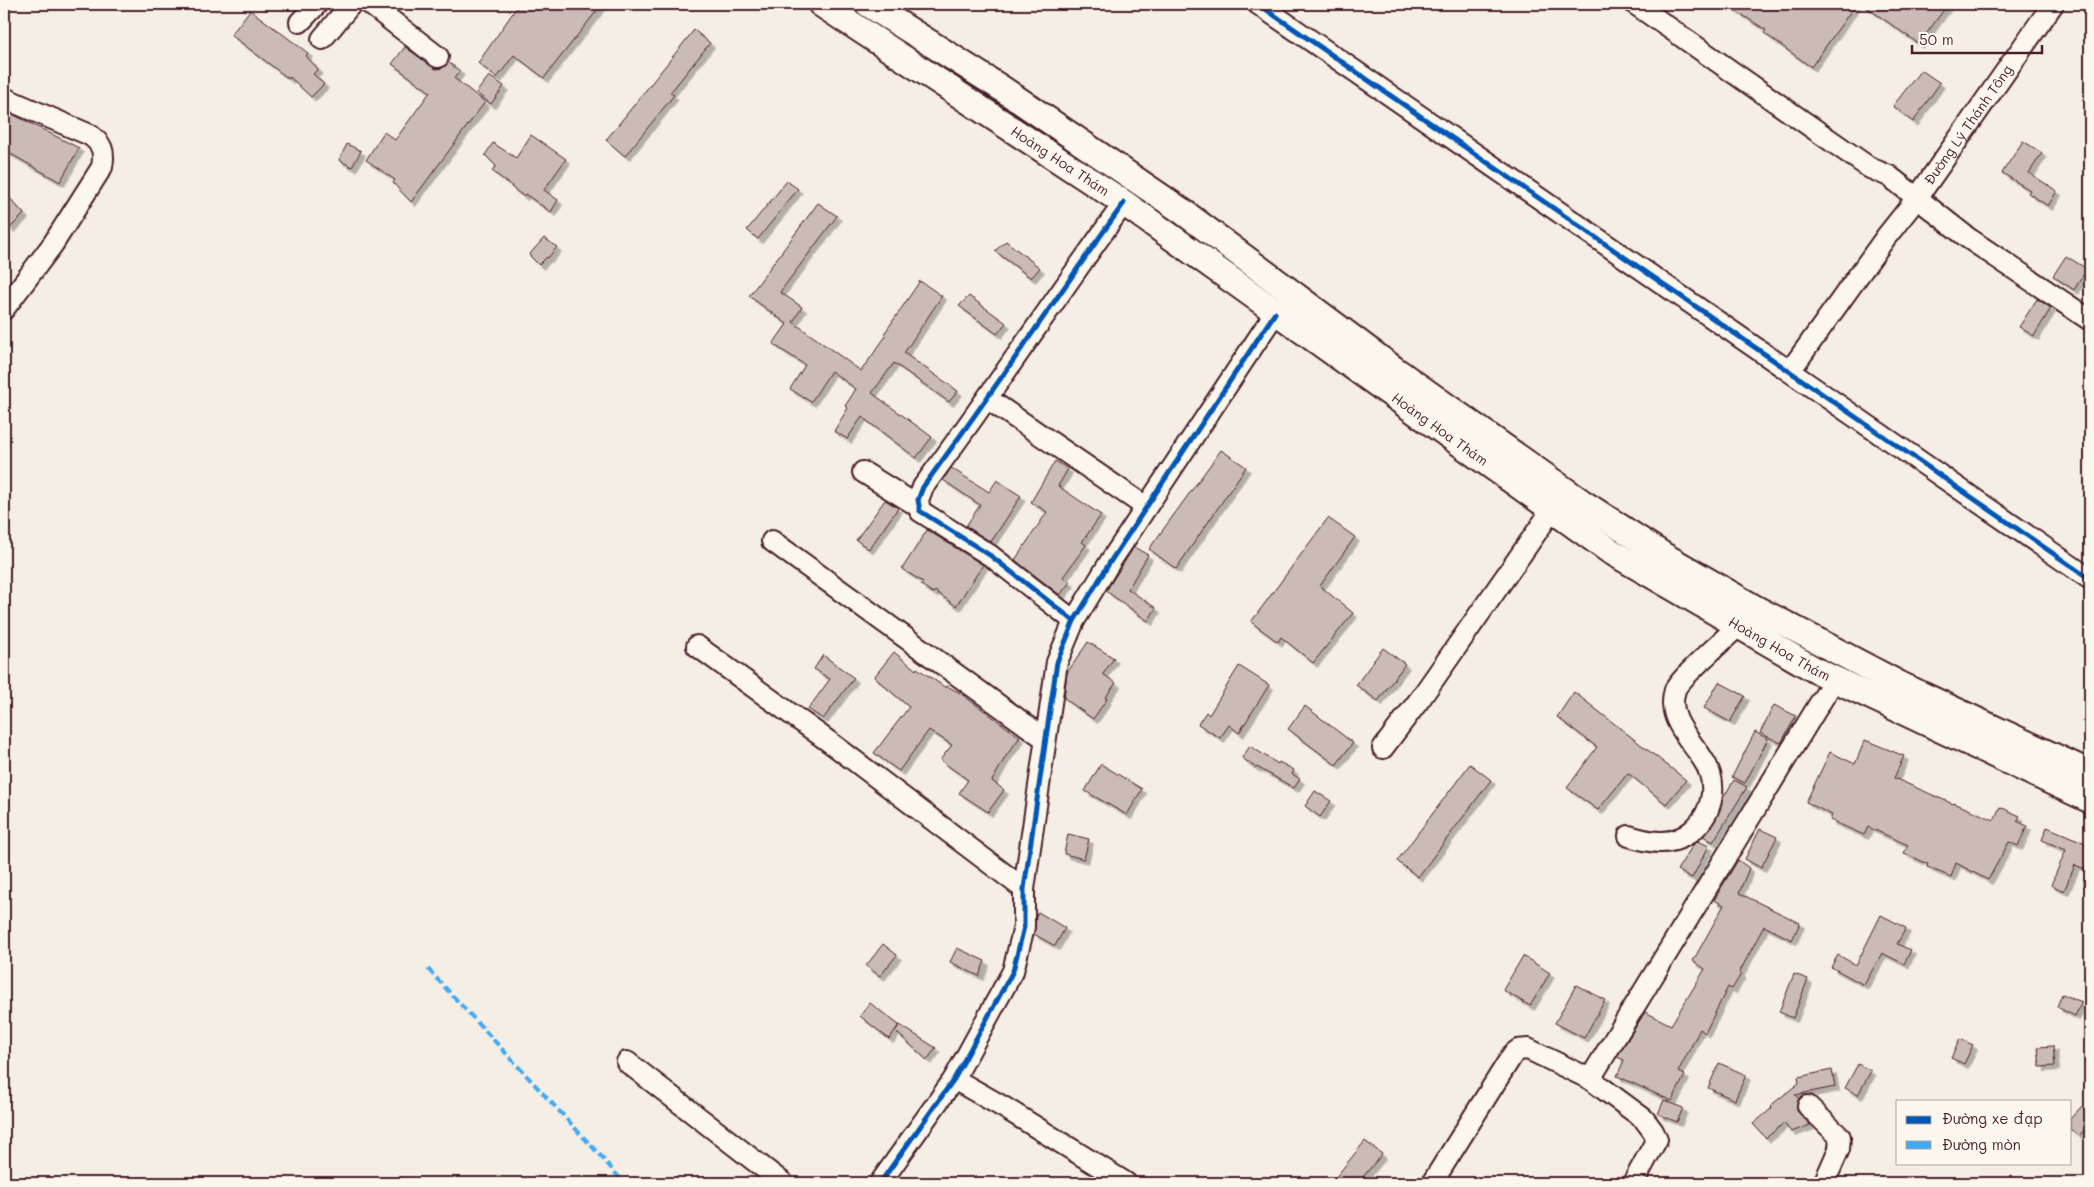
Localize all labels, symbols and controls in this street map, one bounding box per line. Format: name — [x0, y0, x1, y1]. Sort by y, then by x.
scale bar — [1912, 22, 2042, 54]
text: 50 m — [1919, 29, 1954, 49]
street label: Đường Lý Thánh Tông — [1919, 61, 2016, 188]
street label: Hoàng Hoa Thám — [1007, 121, 1113, 200]
street label: Hoàng Hoa Thám — [1388, 388, 1492, 470]
street label: Hoàng Hoa Thám — [1725, 612, 1834, 685]
legend — [1896, 1100, 2072, 1164]
text: Đường xe đạp — [1942, 1108, 2043, 1128]
text: Đường mòn — [1942, 1134, 2021, 1154]

